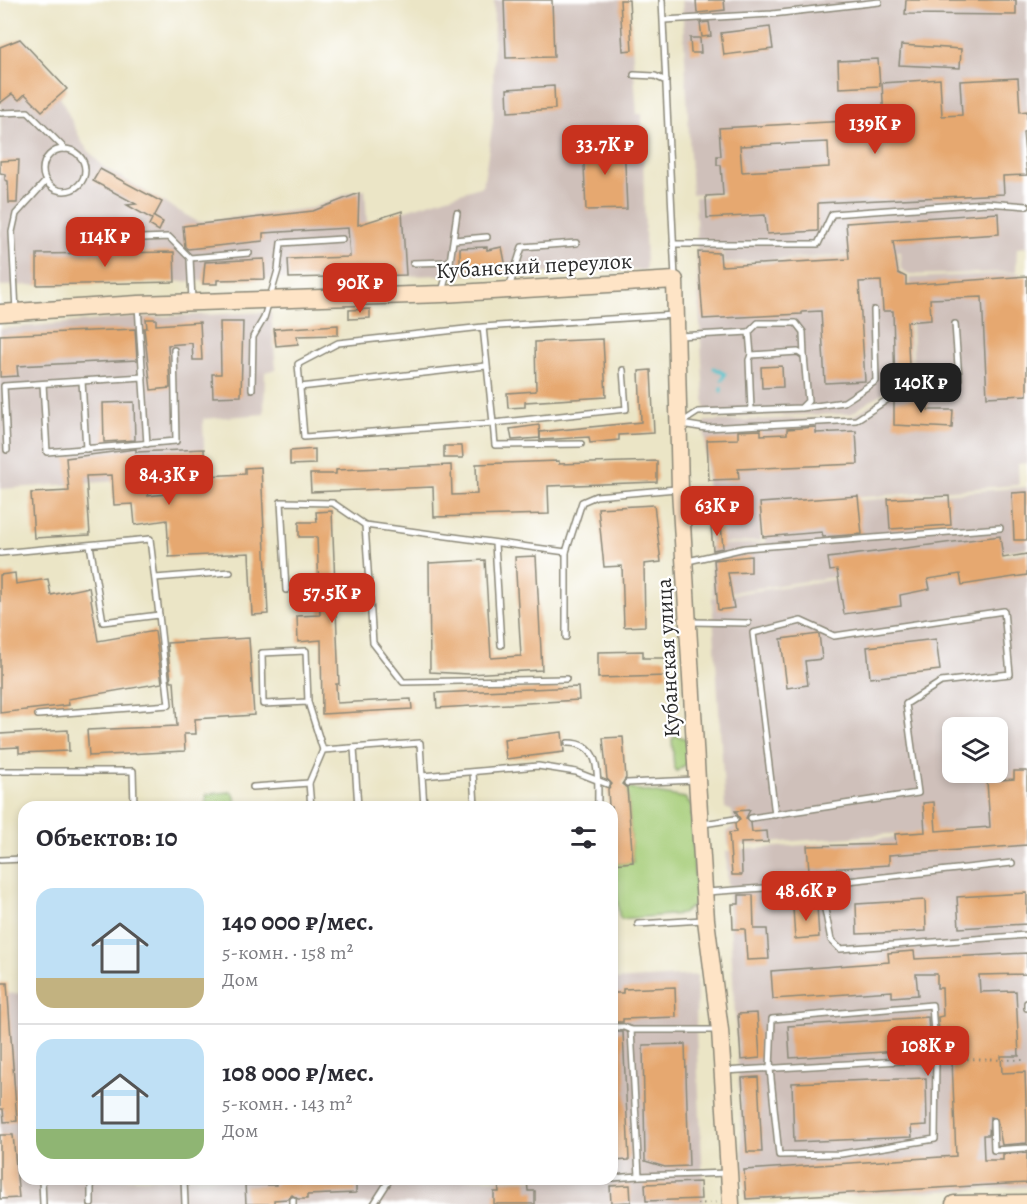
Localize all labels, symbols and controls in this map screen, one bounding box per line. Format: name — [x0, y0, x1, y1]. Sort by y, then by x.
pin: 139K ₽ — [826, 104, 924, 155]
text: 139K ₽ — [849, 110, 901, 137]
pin: 33.7K ₽ — [550, 125, 660, 176]
text: 33.7K ₽ — [576, 131, 634, 158]
pin: 114K ₽ — [56, 217, 154, 268]
text: 114K ₽ — [80, 223, 130, 250]
street label: Кубанский переулок — [435, 246, 633, 286]
pin: 90K ₽ — [318, 263, 402, 314]
text: 90K ₽ — [337, 269, 383, 296]
pin: 140K ₽ — [872, 363, 970, 414]
text: 140K ₽ — [894, 369, 948, 396]
pin: 84.3K ₽ — [114, 455, 224, 506]
text: 84.3K ₽ — [139, 461, 199, 488]
pin: 63K ₽ — [675, 486, 759, 537]
text: 63K ₽ — [695, 492, 739, 519]
pin: 57.5K ₽ — [277, 573, 387, 624]
street label: Кубанская улица — [649, 577, 687, 738]
text: 57.5K ₽ — [303, 579, 361, 606]
map controls — [942, 717, 1008, 783]
button: layers — [942, 717, 1008, 783]
text: Объектов: 10 — [36, 820, 178, 855]
icon: filters — [567, 821, 600, 854]
pin: 48.6K ₽ — [751, 871, 861, 922]
text: 48.6K ₽ — [776, 877, 836, 904]
text: 140 000 ₽/мес. — [222, 904, 374, 939]
icon: home — [84, 912, 156, 984]
text: 5-комн. · 158 m² — [222, 939, 353, 966]
text: Дом — [222, 966, 258, 993]
pin: 108K ₽ — [879, 1026, 977, 1077]
text: 108K ₽ — [901, 1032, 955, 1059]
text: 108 000 ₽/мес. — [222, 1055, 374, 1090]
icon: home — [84, 1063, 156, 1135]
text: 5-комн. · 143 m² — [222, 1090, 352, 1117]
text: Дом — [222, 1117, 258, 1144]

